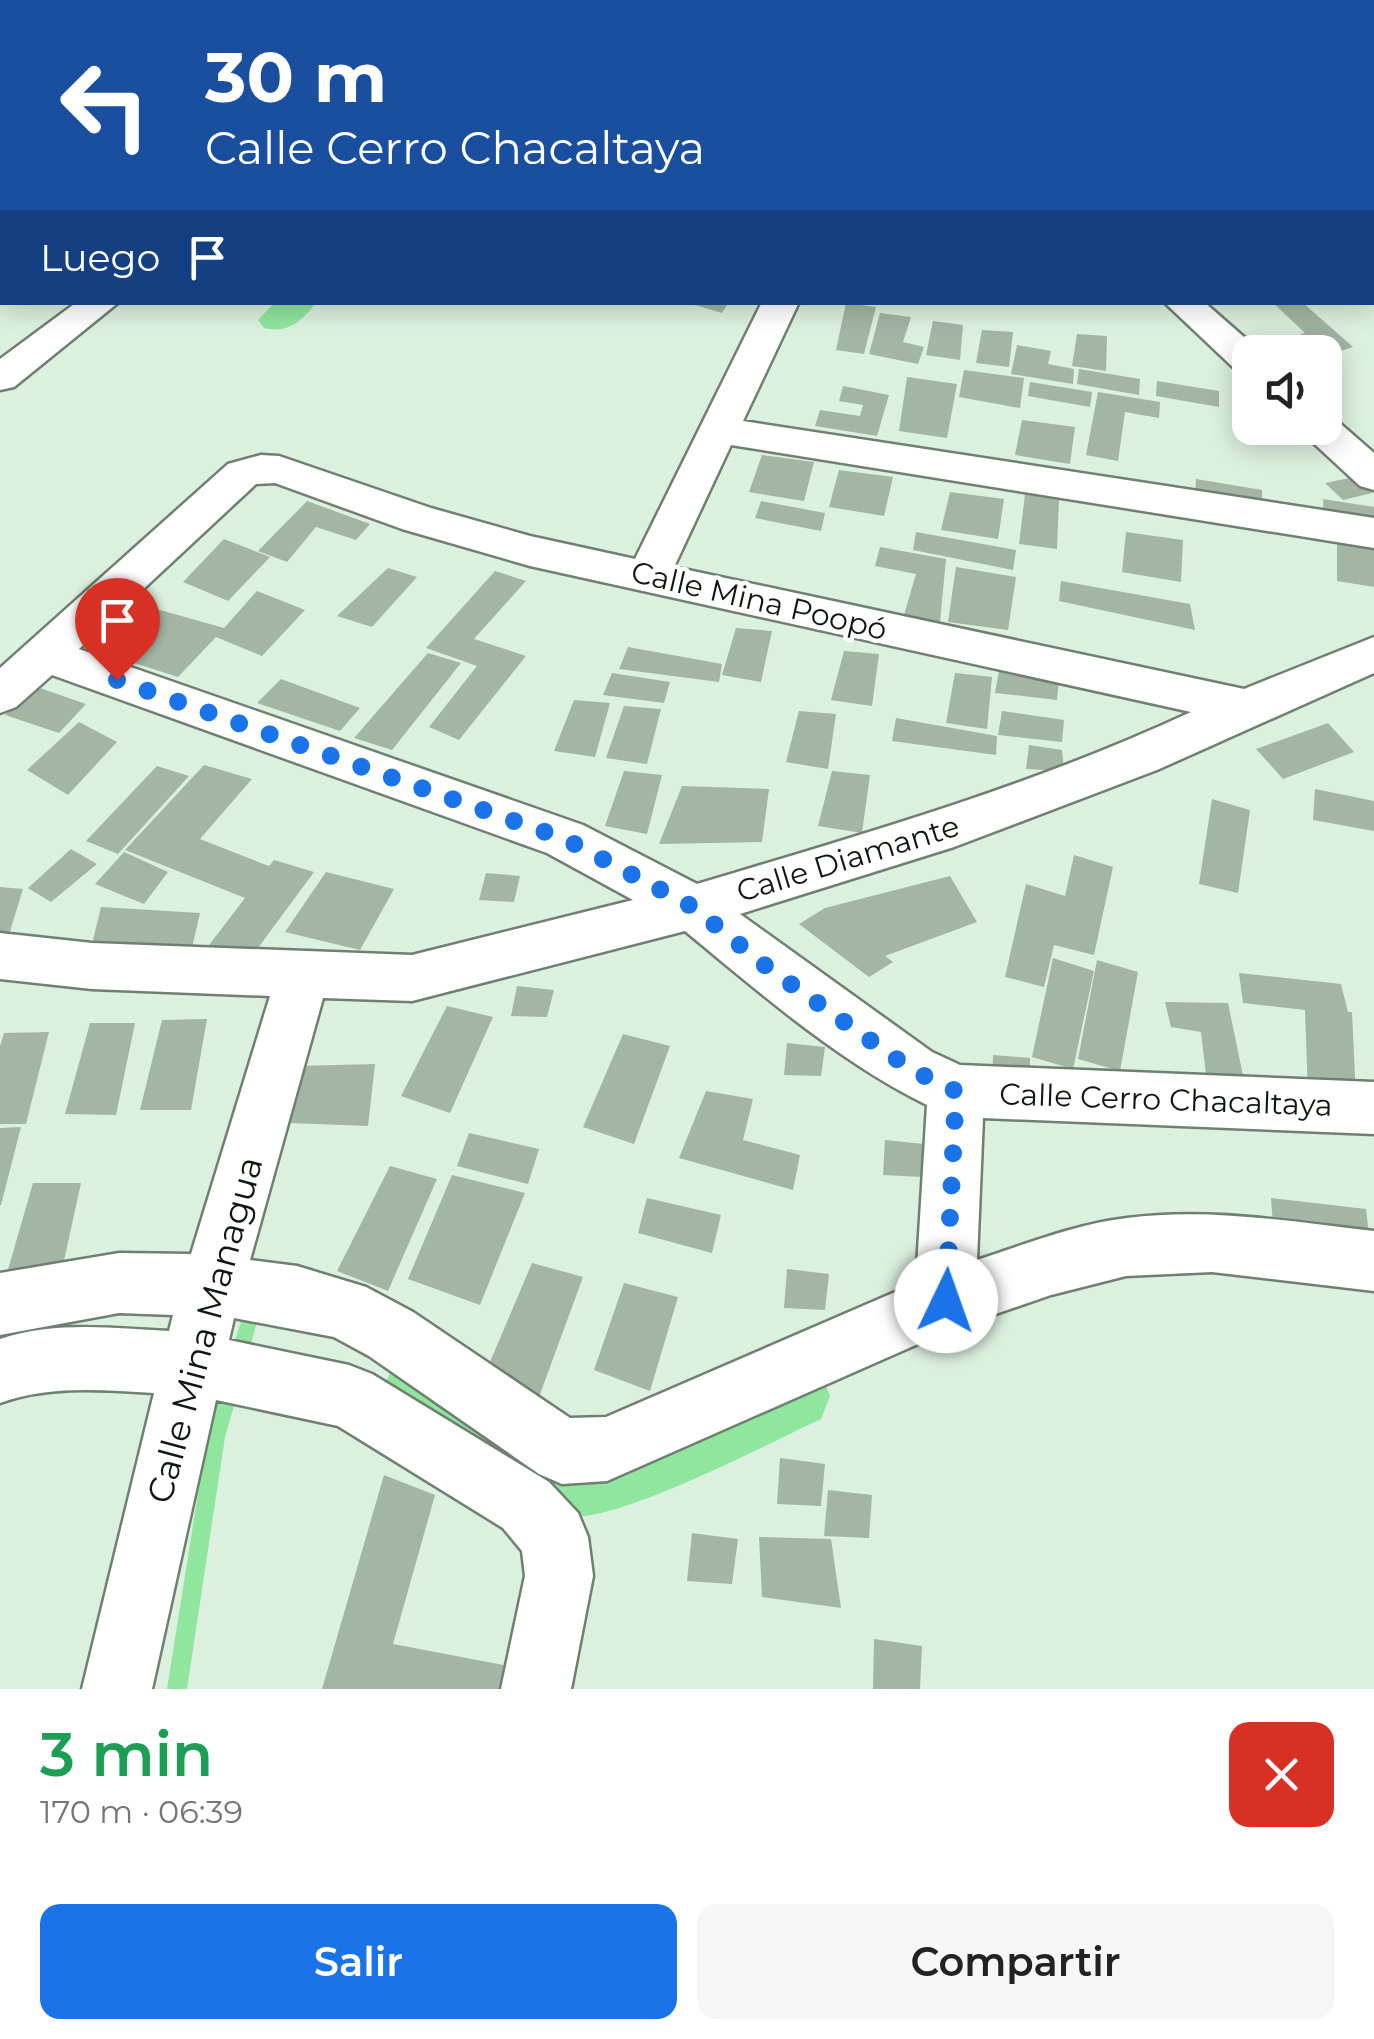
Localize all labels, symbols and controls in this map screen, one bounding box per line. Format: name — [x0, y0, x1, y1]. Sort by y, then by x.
text: 30 m — [205, 34, 387, 120]
icon: left — [40, 40, 170, 170]
text: Calle Cerro Chacaltaya — [205, 120, 705, 175]
icon: arrive — [180, 230, 235, 285]
text: Luego — [40, 234, 160, 281]
map controls — [1232, 335, 1342, 445]
button: sound — [1232, 335, 1342, 445]
street label: Calle Mina Poopó — [628, 553, 891, 648]
pin — [75, 578, 160, 681]
icon: arrive — [90, 593, 145, 648]
street label: Calle Diamante — [732, 807, 964, 910]
street label: Calle Cerro Chacaltaya — [999, 1075, 1333, 1124]
street label: Calle Mina Managua — [138, 1152, 272, 1508]
position arrow — [894, 1249, 998, 1353]
text: 3 min — [40, 1718, 213, 1791]
button: close — [1229, 1722, 1334, 1827]
text: 170 m · 06:39 — [40, 1792, 243, 1831]
button: Salir — [40, 1904, 677, 2019]
button: Compartir — [697, 1904, 1334, 2019]

